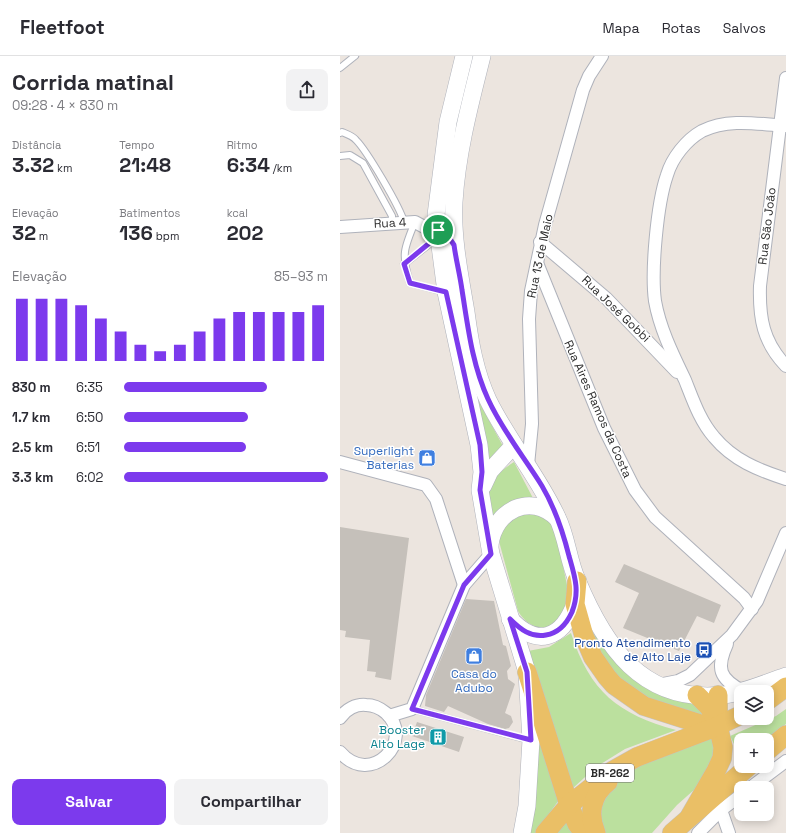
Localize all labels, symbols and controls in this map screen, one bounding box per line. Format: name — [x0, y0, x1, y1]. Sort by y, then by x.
text: Fleetfoot — [20, 15, 105, 40]
text: Mapa — [602, 19, 640, 37]
text: Rotas — [662, 19, 701, 37]
text: Salvos — [723, 19, 766, 37]
text: Corrida matinal — [12, 68, 174, 96]
button: share — [286, 69, 328, 111]
text: 09:28 · 4 × 830 m — [12, 97, 118, 114]
text: Distância — [12, 138, 61, 152]
text: Tempo — [119, 138, 155, 152]
text: Ritmo — [227, 138, 258, 152]
text: 3.32 — [12, 152, 54, 178]
text: 21:48 — [119, 152, 171, 178]
text: 6:34 — [227, 152, 270, 178]
text: km — [54, 161, 72, 175]
text: /km — [270, 161, 292, 175]
street label: Rua São João — [754, 186, 780, 266]
text: Elevação — [12, 206, 59, 220]
text: Batimentos — [119, 206, 180, 220]
text: kcal — [227, 206, 248, 220]
street label: Rua 13 de Maio — [523, 212, 557, 300]
pin — [421, 213, 455, 247]
street label: Rua 4 — [373, 214, 407, 232]
icon: arrive — [427, 219, 449, 241]
text: 32 — [12, 220, 36, 246]
text: 136 — [119, 220, 153, 246]
text: 202 — [227, 220, 263, 246]
text: m — [36, 229, 48, 243]
text: bpm — [153, 229, 179, 243]
text: Elevação — [12, 268, 67, 285]
text: 85–93 m — [274, 268, 328, 285]
street label: Rua José Gobbi — [578, 272, 654, 346]
street label: Rua Aires Ramos da Costa — [560, 338, 636, 480]
text: 830 m — [12, 379, 51, 396]
text: 6:35 — [76, 379, 103, 396]
text: 1.7 km — [12, 409, 50, 426]
text: 6:50 — [76, 409, 103, 426]
text: 2.5 km — [12, 439, 53, 456]
text: 6:51 — [76, 439, 100, 456]
place label: Superlight Baterias — [354, 443, 414, 473]
shop icon: Superlight Baterias — [417, 448, 437, 468]
text: 3.3 km — [12, 469, 53, 486]
text: 6:02 — [76, 469, 103, 486]
place label: Pronto Atendimento de Alto Laje — [574, 635, 691, 665]
bus stop icon: Pronto Atendimento de Alto Laje — [694, 640, 714, 660]
shop icon: Casa do Adubo — [464, 646, 484, 666]
place label: Casa do Adubo — [451, 666, 497, 696]
map controls — [734, 685, 774, 821]
button: layers — [734, 685, 774, 725]
place label: Booster Alto Lage — [371, 722, 425, 752]
building icon: Booster Alto Lage — [428, 727, 448, 747]
button: + — [734, 733, 774, 773]
road number: BR-262 — [586, 764, 634, 782]
button: Salvar — [12, 779, 166, 825]
button: Compartilhar — [174, 779, 328, 825]
button: − — [734, 781, 774, 821]

